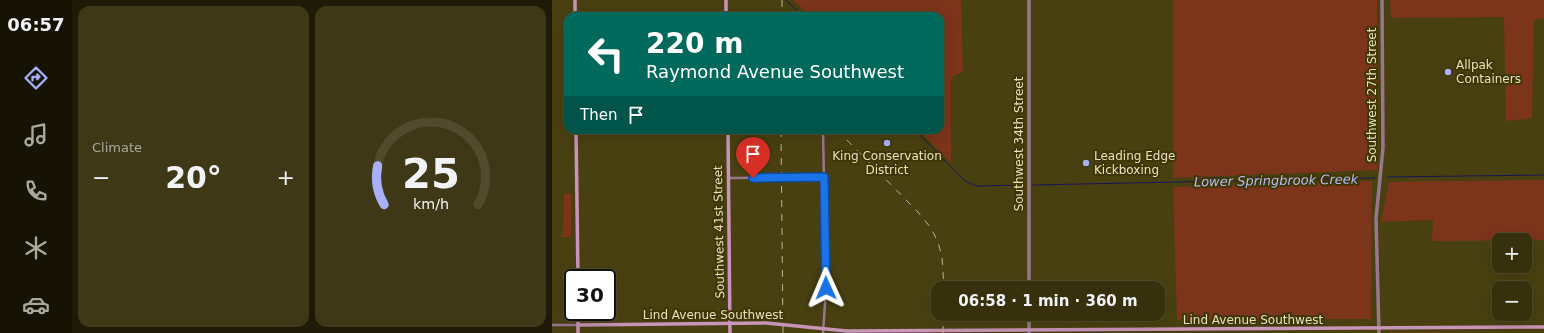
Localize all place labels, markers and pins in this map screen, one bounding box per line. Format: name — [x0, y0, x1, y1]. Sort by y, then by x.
place label: Allpak Containers — [1456, 58, 1521, 86]
marker: Allpak Containers — [1443, 67, 1453, 77]
pin — [736, 137, 770, 178]
marker: King Conservation District — [882, 138, 892, 148]
place label: King Conservation District — [832, 149, 942, 177]
place label: Leading Edge Kickboxing — [1094, 149, 1175, 177]
marker: Leading Edge Kickboxing — [1081, 158, 1091, 168]

